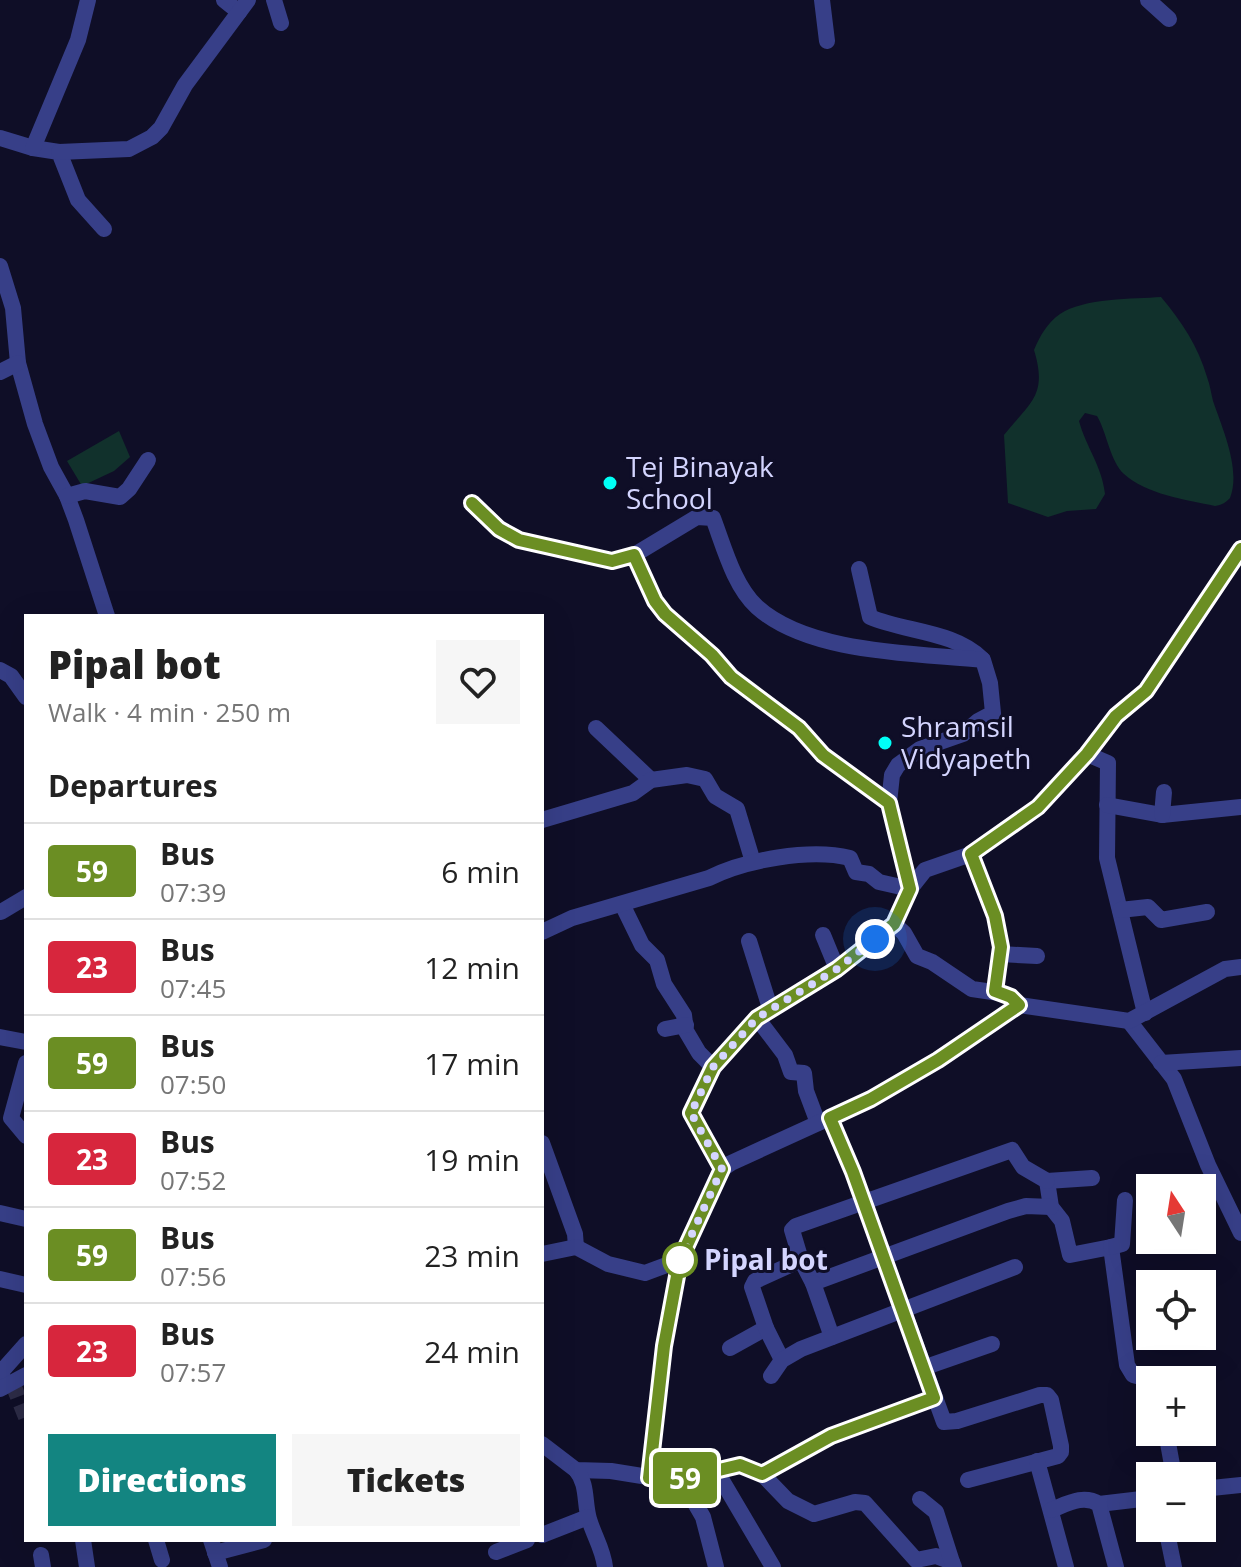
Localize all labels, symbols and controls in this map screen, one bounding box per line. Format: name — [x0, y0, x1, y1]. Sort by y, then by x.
place label: Tej Binayak School — [626, 447, 774, 517]
marker: Tej Binayak School — [601, 474, 619, 492]
text: Pipal bot — [48, 638, 221, 690]
button: heart — [436, 640, 520, 724]
text: Walk · 4 min · 250 m — [48, 694, 291, 730]
place label: Shramsil Vidyapeth — [901, 707, 1031, 777]
marker: Shramsil Vidyapeth — [876, 734, 894, 752]
text: Departures — [48, 765, 218, 806]
text: Bus — [160, 833, 215, 874]
text: 6 min — [441, 851, 520, 892]
text: 59 — [76, 852, 108, 890]
text: 07:39 — [160, 874, 226, 910]
your location — [855, 919, 895, 959]
text: Bus — [160, 929, 215, 970]
text: 12 min — [424, 947, 520, 988]
text: 23 — [76, 948, 108, 986]
text: 07:45 — [160, 970, 226, 1006]
text: Bus — [160, 1025, 215, 1066]
text: 17 min — [424, 1043, 520, 1084]
text: 59 — [76, 1044, 108, 1082]
text: 07:50 — [160, 1066, 226, 1102]
text: Bus — [160, 1121, 215, 1162]
text: 19 min — [424, 1139, 520, 1180]
text: 23 — [76, 1140, 108, 1178]
text: 07:52 — [160, 1162, 226, 1198]
north arrow — [1136, 1174, 1216, 1254]
map controls — [1136, 1174, 1216, 1542]
text: Bus — [160, 1217, 215, 1258]
text: 23 min — [424, 1235, 520, 1276]
text: 59 — [76, 1236, 108, 1274]
place label: Pipal bot — [704, 1240, 828, 1278]
marker: Pipal bot — [663, 1243, 697, 1277]
text: 07:56 — [160, 1258, 226, 1294]
button: locate — [1136, 1270, 1216, 1350]
text: Bus — [160, 1313, 215, 1354]
text: 24 min — [424, 1331, 520, 1372]
text: 23 — [76, 1332, 108, 1370]
text: 07:57 — [160, 1354, 226, 1390]
button: + — [1136, 1366, 1216, 1446]
button: Directions — [48, 1434, 276, 1526]
button: Tickets — [292, 1434, 520, 1526]
line badge: 59 — [649, 1452, 721, 1504]
text: 59 — [669, 1459, 701, 1497]
button: − — [1136, 1462, 1216, 1542]

